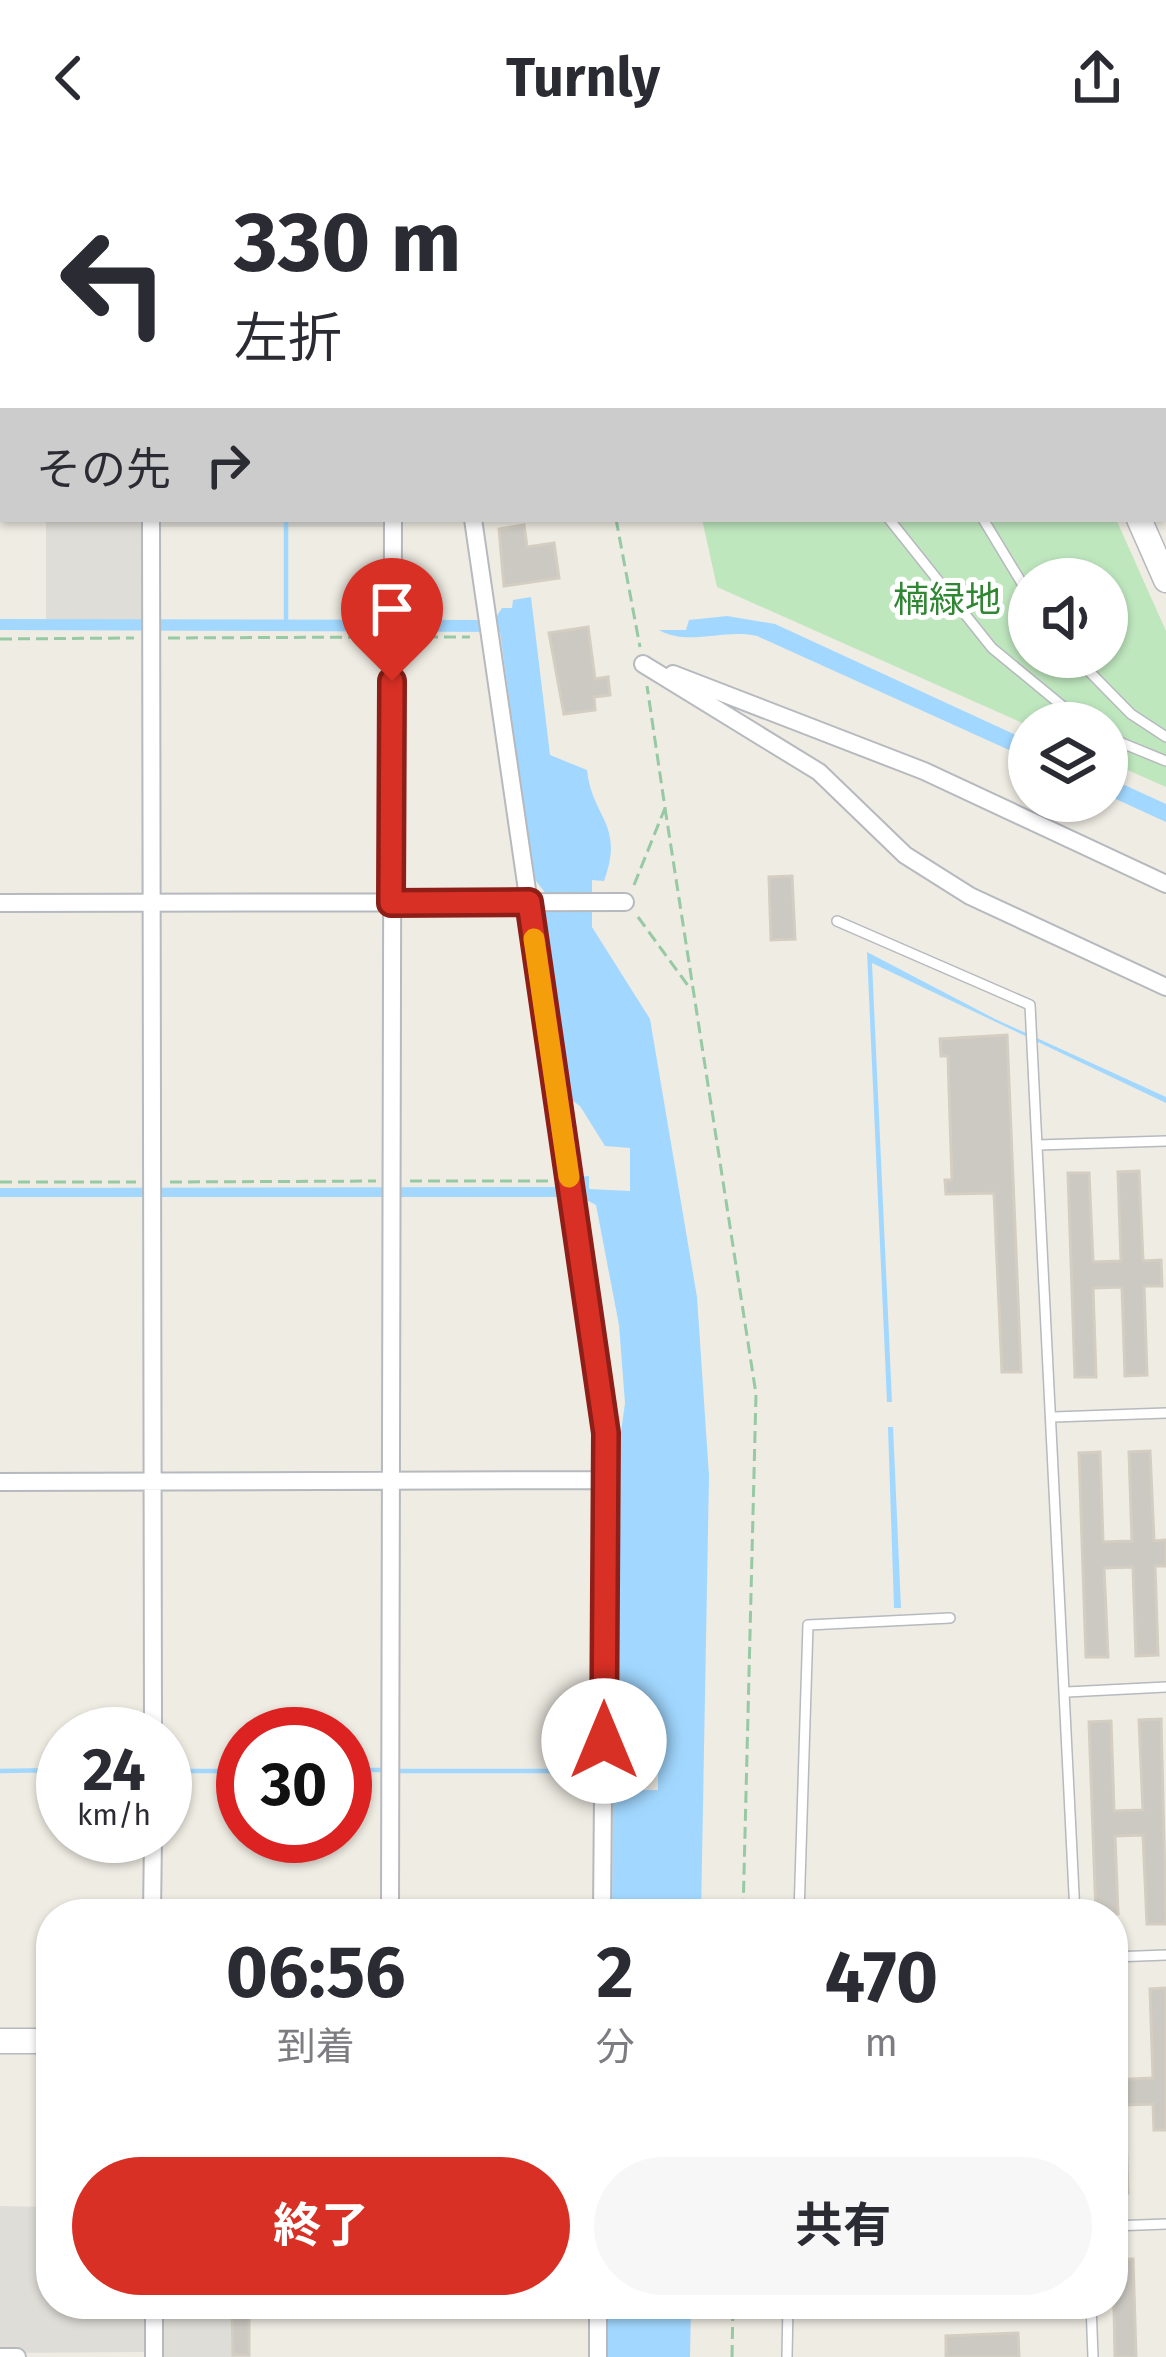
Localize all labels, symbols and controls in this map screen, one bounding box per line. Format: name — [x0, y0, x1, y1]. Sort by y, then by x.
icon: back — [36, 45, 102, 111]
icon: share — [1064, 45, 1130, 111]
text: Turnly — [506, 46, 660, 110]
text: 330 m — [234, 192, 461, 293]
icon: left — [36, 204, 192, 360]
text: 左折 — [234, 307, 342, 371]
icon: right — [195, 432, 261, 498]
text: その先 — [36, 443, 171, 497]
pin — [341, 558, 443, 681]
map controls — [1008, 558, 1128, 822]
button: sound — [1008, 558, 1128, 678]
icon: arrive — [359, 576, 425, 642]
park label: 楠緑地 — [893, 578, 1001, 622]
button: layers — [1008, 702, 1128, 822]
position arrow — [541, 1678, 667, 1804]
speed limit sign: 30 — [216, 1707, 372, 1863]
text: 24 — [82, 1734, 146, 1806]
text: km/h — [77, 1797, 151, 1833]
text: 06:56 — [226, 1930, 406, 2016]
text: 2 — [596, 1930, 634, 2016]
text: 470 — [824, 1935, 938, 2021]
text: m — [865, 2020, 898, 2066]
text: 到着 — [277, 2024, 355, 2070]
text: 分 — [596, 2024, 635, 2070]
button: 終了 — [72, 2157, 570, 2295]
button: 共有 — [594, 2157, 1092, 2295]

